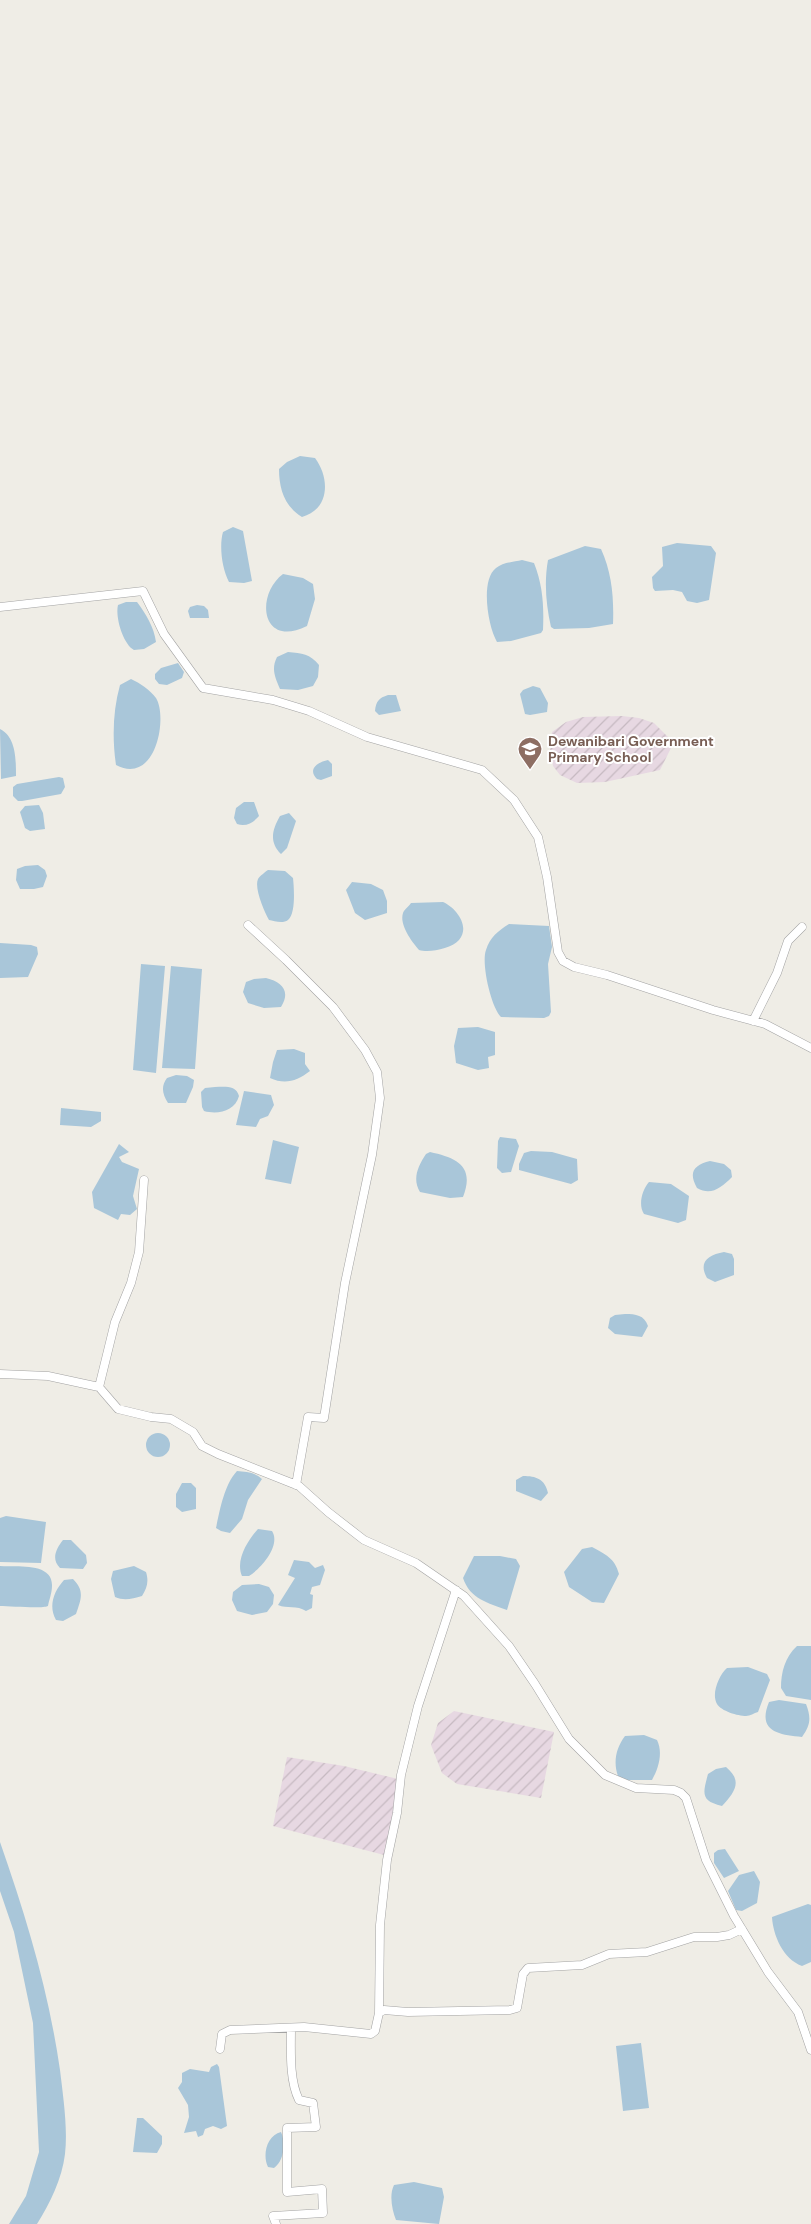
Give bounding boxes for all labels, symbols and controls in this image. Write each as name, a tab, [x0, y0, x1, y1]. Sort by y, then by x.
place label: Dewanibari Government Primary School	[548, 732, 714, 766]
school or university icon: Dewanibari Government Primary School	[517, 736, 543, 770]

